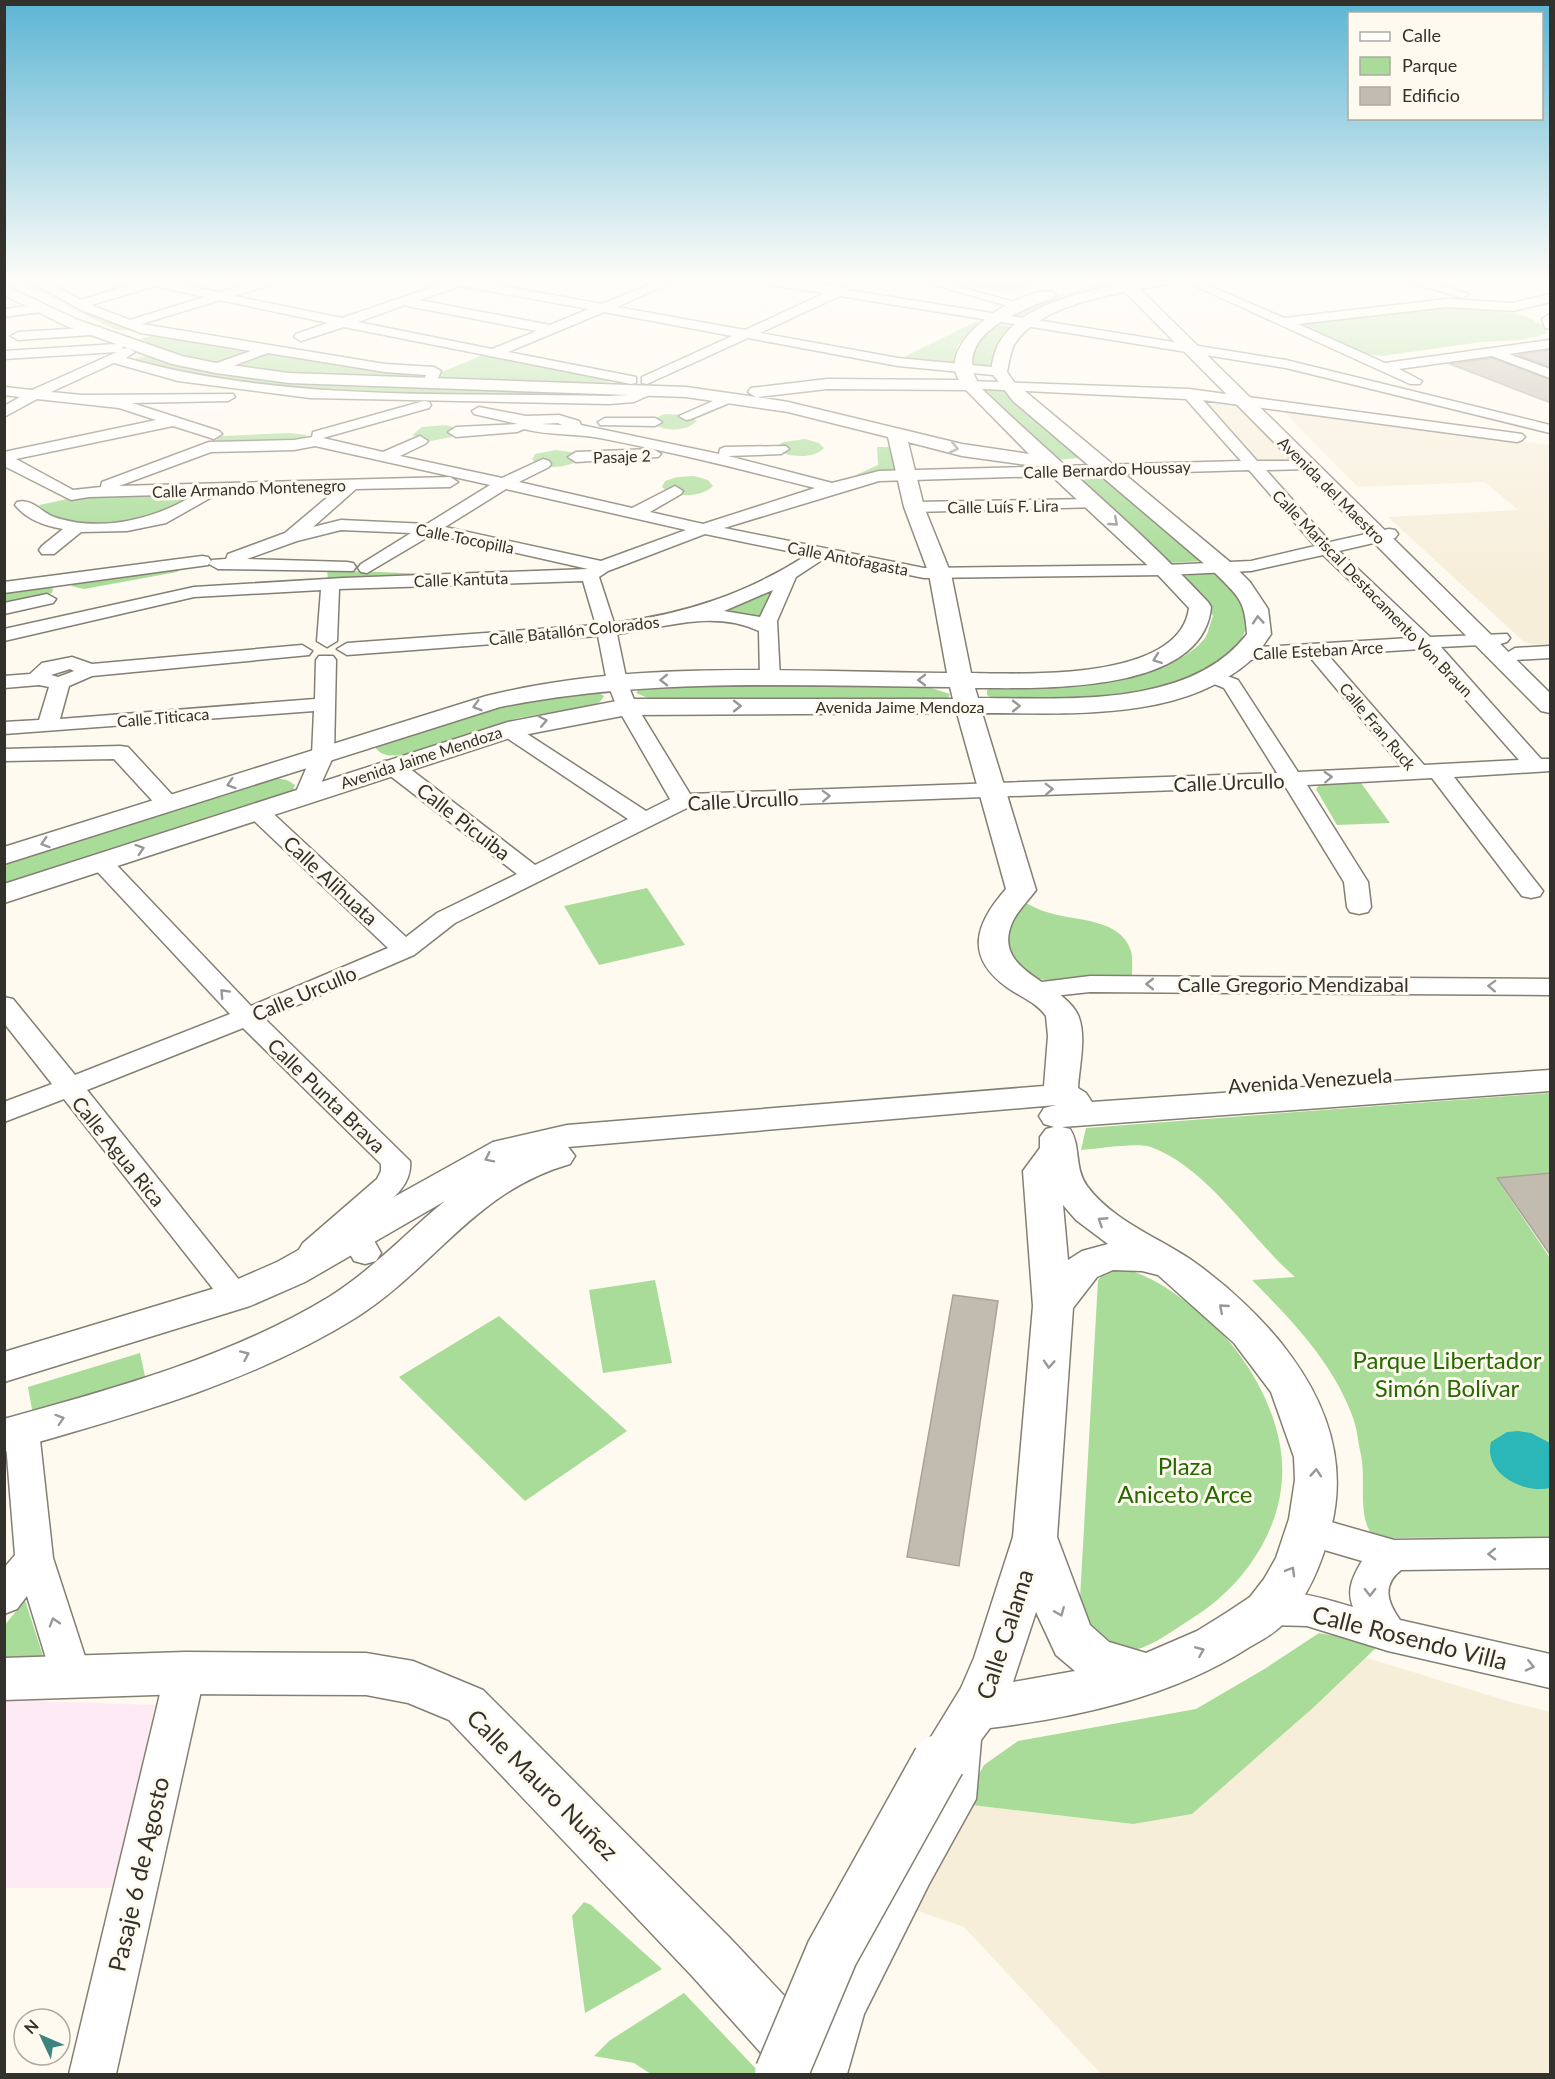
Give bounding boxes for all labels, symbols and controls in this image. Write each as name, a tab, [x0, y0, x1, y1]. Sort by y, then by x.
legend	[1348, 12, 1543, 120]
text: Calle	[1402, 24, 1441, 46]
text: Parque	[1402, 54, 1457, 76]
text: Edificio	[1402, 84, 1460, 106]
street label: Avenida del Maestro	[1274, 432, 1390, 548]
one-way arrow	[949, 441, 959, 454]
street label: Pasaje 2	[593, 445, 651, 467]
street label: Calle Bernardo Houssay	[1023, 457, 1192, 481]
street label: Calle Armando Montenegro	[152, 475, 346, 501]
street label: Calle Mariscal Destacamento Von Braun	[1269, 486, 1477, 700]
street label: Calle Luís F. Lira	[947, 496, 1059, 516]
one-way arrow	[1107, 515, 1118, 526]
street label: Calle Tocopilla	[414, 519, 516, 557]
street label: Calle Antofagasta	[786, 537, 910, 579]
street label: Calle Kantuta	[413, 568, 509, 590]
street label: Calle Batallón Colorados	[488, 612, 660, 648]
one-way arrow	[1252, 615, 1265, 624]
street label: Calle Esteban Arce	[1252, 637, 1384, 663]
one-way arrow	[1152, 652, 1163, 664]
one-way arrow	[659, 673, 668, 686]
one-way arrow	[917, 674, 926, 686]
street label: Calle Fran Ruck	[1336, 678, 1421, 774]
street label: Avenida Jaime Mendoza	[816, 697, 984, 716]
one-way arrow	[472, 699, 483, 711]
one-way arrow	[732, 700, 741, 712]
one-way arrow	[1011, 700, 1020, 712]
street label: Calle Titicaca	[116, 704, 210, 730]
one-way arrow	[538, 716, 548, 729]
street label: Avenida Jaime Mendoza	[338, 722, 504, 792]
street label: Calle Urcullo	[1173, 768, 1285, 796]
one-way arrow	[1323, 771, 1332, 784]
one-way arrow	[226, 777, 237, 789]
street label: Calle Picuiba	[413, 777, 515, 865]
one-way arrow	[1044, 782, 1053, 795]
street label: Calle Urcullo	[687, 785, 799, 815]
one-way arrow	[821, 790, 830, 803]
street label: Calle Alihuata	[279, 830, 383, 930]
one-way arrow	[40, 836, 51, 848]
one-way arrow	[134, 844, 145, 856]
street label: Calle Urcullo	[248, 960, 360, 1026]
street label: Calle Gregorio Mendizabal	[1177, 972, 1409, 996]
one-way arrow	[1146, 978, 1155, 990]
one-way arrow	[1488, 980, 1497, 992]
one-way arrow	[220, 989, 231, 999]
street label: Calle Punta Brava	[263, 1033, 391, 1157]
street label: Avenida Venezuela	[1227, 1062, 1393, 1098]
street label: Calle Agua Rica	[67, 1091, 171, 1211]
one-way arrow	[485, 1151, 496, 1163]
one-way arrow	[1098, 1217, 1108, 1229]
one-way arrow	[1219, 1304, 1230, 1315]
park label: Parque Libertador Simón Bolívar	[1352, 1345, 1542, 1402]
one-way arrow	[238, 1351, 249, 1363]
one-way arrow	[1042, 1360, 1055, 1369]
one-way arrow	[54, 1414, 65, 1426]
park label: Plaza Aniceto Arce	[1117, 1451, 1253, 1508]
one-way arrow	[1309, 1468, 1322, 1477]
one-way arrow	[1488, 1548, 1497, 1560]
street label: Calle Calama	[969, 1565, 1039, 1703]
one-way arrow	[1284, 1567, 1295, 1577]
one-way arrow	[1364, 1588, 1376, 1597]
street label: Calle Rosendo Villa	[1309, 1599, 1511, 1675]
one-way arrow	[1053, 1606, 1065, 1617]
one-way arrow	[49, 1617, 61, 1628]
one-way arrow	[1194, 1646, 1205, 1658]
one-way arrow	[1524, 1659, 1534, 1672]
street label: Calle Mauro Nuñez	[461, 1702, 625, 1866]
street label: Pasaje 6 de Agosto	[101, 1774, 175, 1974]
north arrow	[12, 2007, 72, 2067]
text: N	[20, 2015, 42, 2037]

